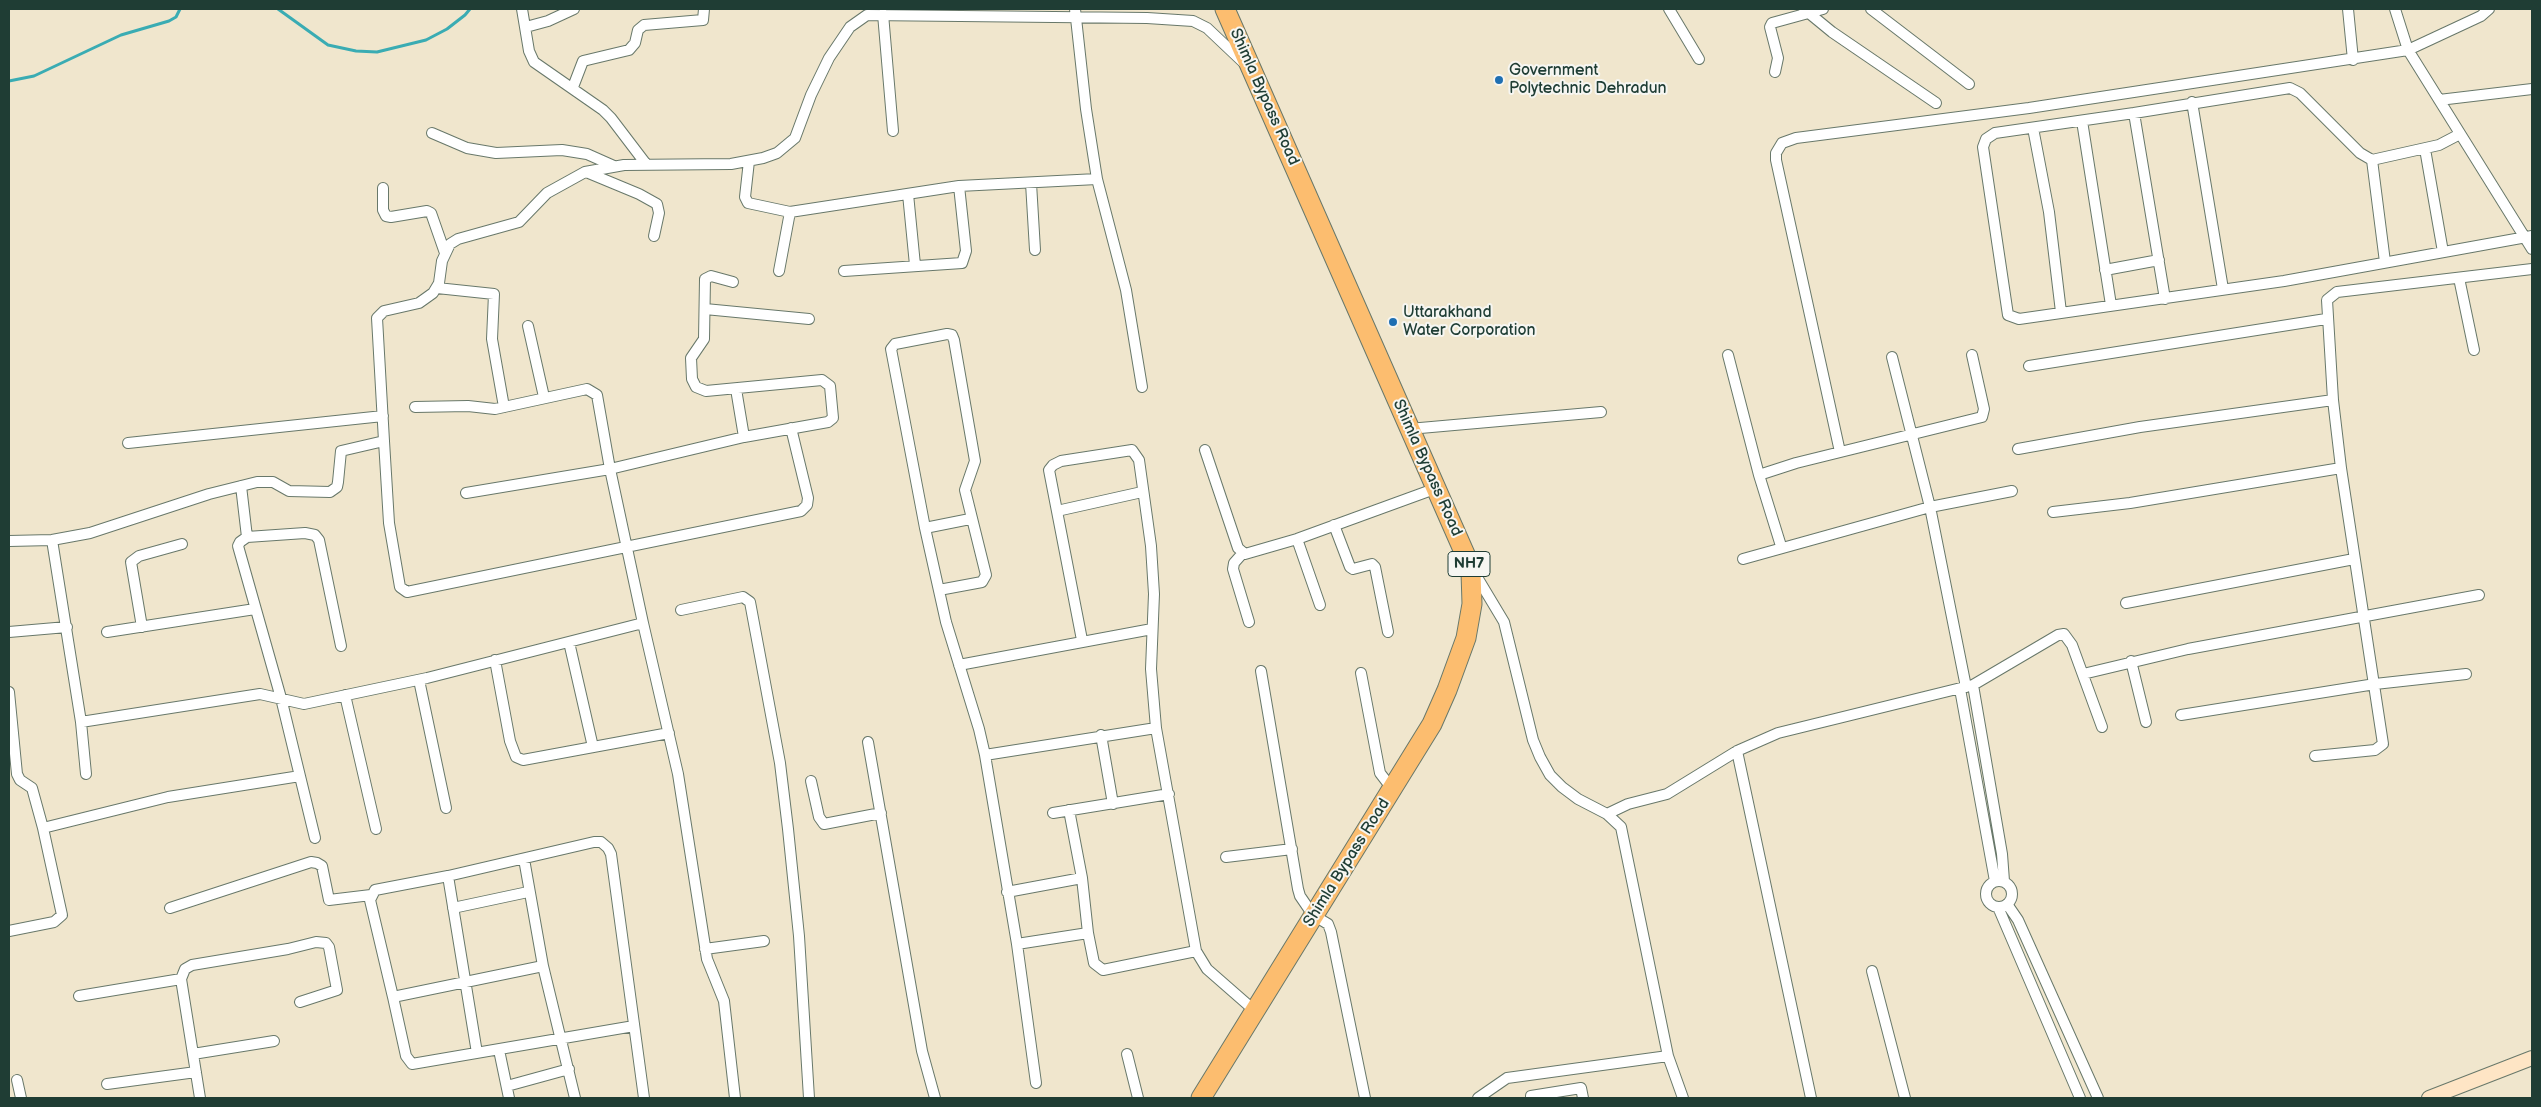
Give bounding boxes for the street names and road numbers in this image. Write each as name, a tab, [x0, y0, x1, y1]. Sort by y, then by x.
street label: Shimla Bypass Road	[1225, 26, 1303, 168]
street label: Shimla Bypass Road	[1388, 397, 1466, 539]
road number: NH7	[1448, 552, 1490, 576]
street label: Shimla Bypass Road	[1300, 795, 1394, 931]

